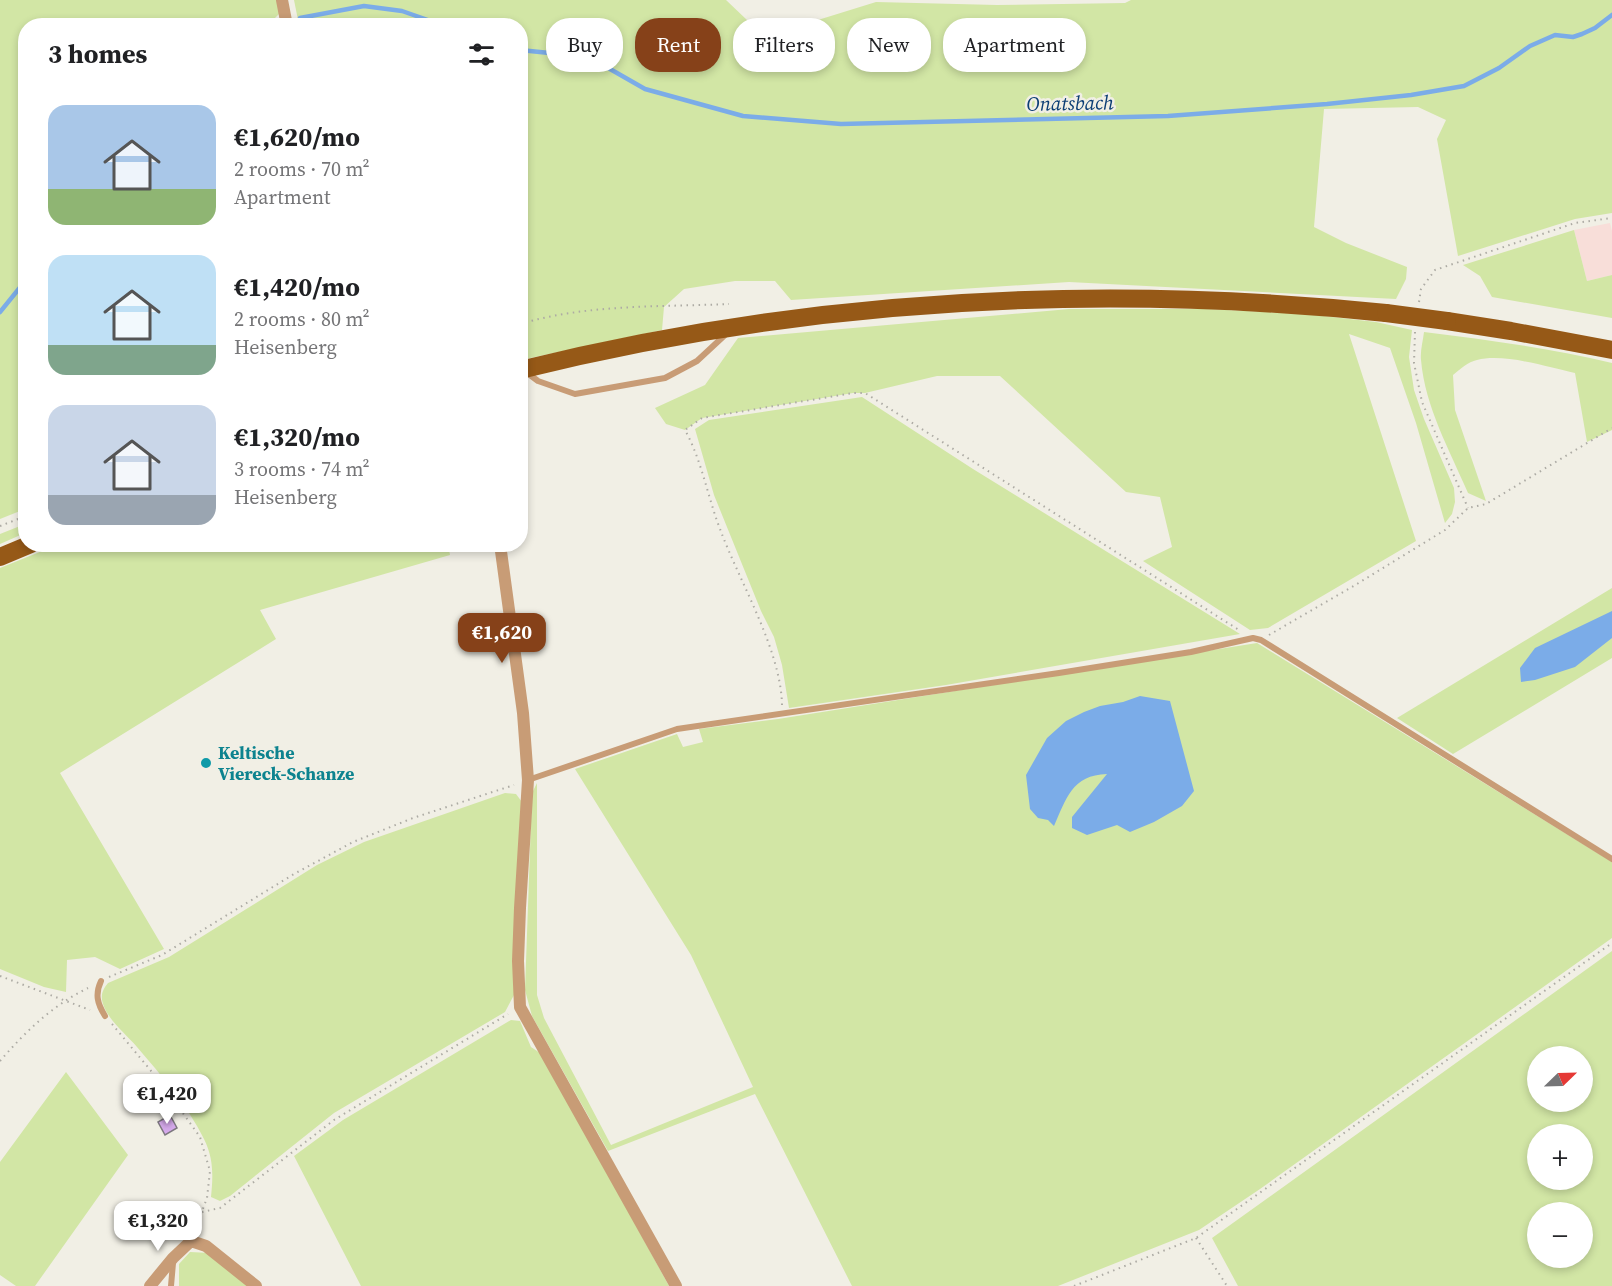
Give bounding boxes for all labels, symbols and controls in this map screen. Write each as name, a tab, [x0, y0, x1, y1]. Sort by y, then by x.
chip: Buy	[546, 18, 623, 72]
chip: Rent	[635, 18, 721, 72]
chip: Filters	[733, 18, 835, 72]
chip: New	[847, 18, 931, 72]
chip: Apartment	[943, 18, 1086, 72]
text: 3 homes	[48, 36, 147, 72]
icon: filters	[465, 38, 498, 71]
water label: Onatsbach	[1026, 88, 1114, 118]
text: €1,620/mo	[234, 119, 360, 155]
icon: home	[96, 129, 168, 201]
text: 2 rooms · 70 m²	[234, 155, 370, 183]
text: Apartment	[234, 183, 331, 211]
text: €1,420/mo	[234, 269, 360, 305]
icon: home	[96, 279, 168, 351]
text: 2 rooms · 80 m²	[234, 305, 370, 333]
text: Heisenberg	[234, 333, 337, 361]
text: €1,320/mo	[234, 419, 360, 455]
icon: home	[96, 429, 168, 501]
text: 3 rooms · 74 m²	[234, 455, 370, 483]
text: Heisenberg	[234, 483, 337, 511]
pin: €1,620	[453, 613, 551, 664]
text: €1,620	[472, 618, 532, 646]
place label: Keltische Viereck-Schanze	[218, 740, 354, 786]
marker: Keltische Viereck-Schanze	[199, 756, 213, 770]
north arrow	[1527, 1046, 1593, 1112]
map controls	[1527, 1046, 1593, 1268]
pin: €1,420	[118, 1074, 216, 1125]
text: €1,420	[137, 1079, 197, 1107]
button: +	[1527, 1124, 1593, 1190]
pin: €1,320	[109, 1201, 207, 1252]
button: −	[1527, 1202, 1593, 1268]
text: €1,320	[128, 1206, 188, 1234]

